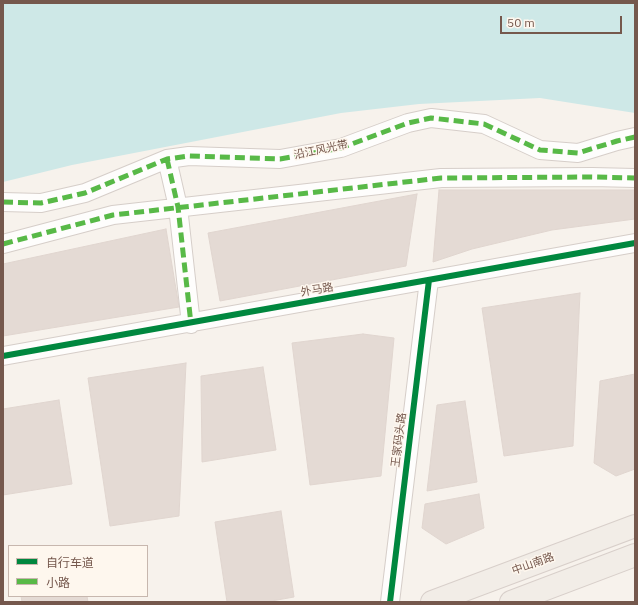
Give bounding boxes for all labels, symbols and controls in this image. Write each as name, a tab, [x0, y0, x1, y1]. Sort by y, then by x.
scale bar	[502, 8, 624, 34]
text: 50 m	[507, 15, 535, 30]
street label: 沿江风光带	[293, 138, 349, 162]
street label: 外马路	[300, 281, 334, 299]
street label: 王家码头路	[389, 412, 409, 468]
legend	[8, 545, 148, 597]
street label: 中山南路	[510, 550, 556, 578]
text: 自行车道	[46, 555, 94, 570]
text: 小路	[46, 575, 70, 590]

